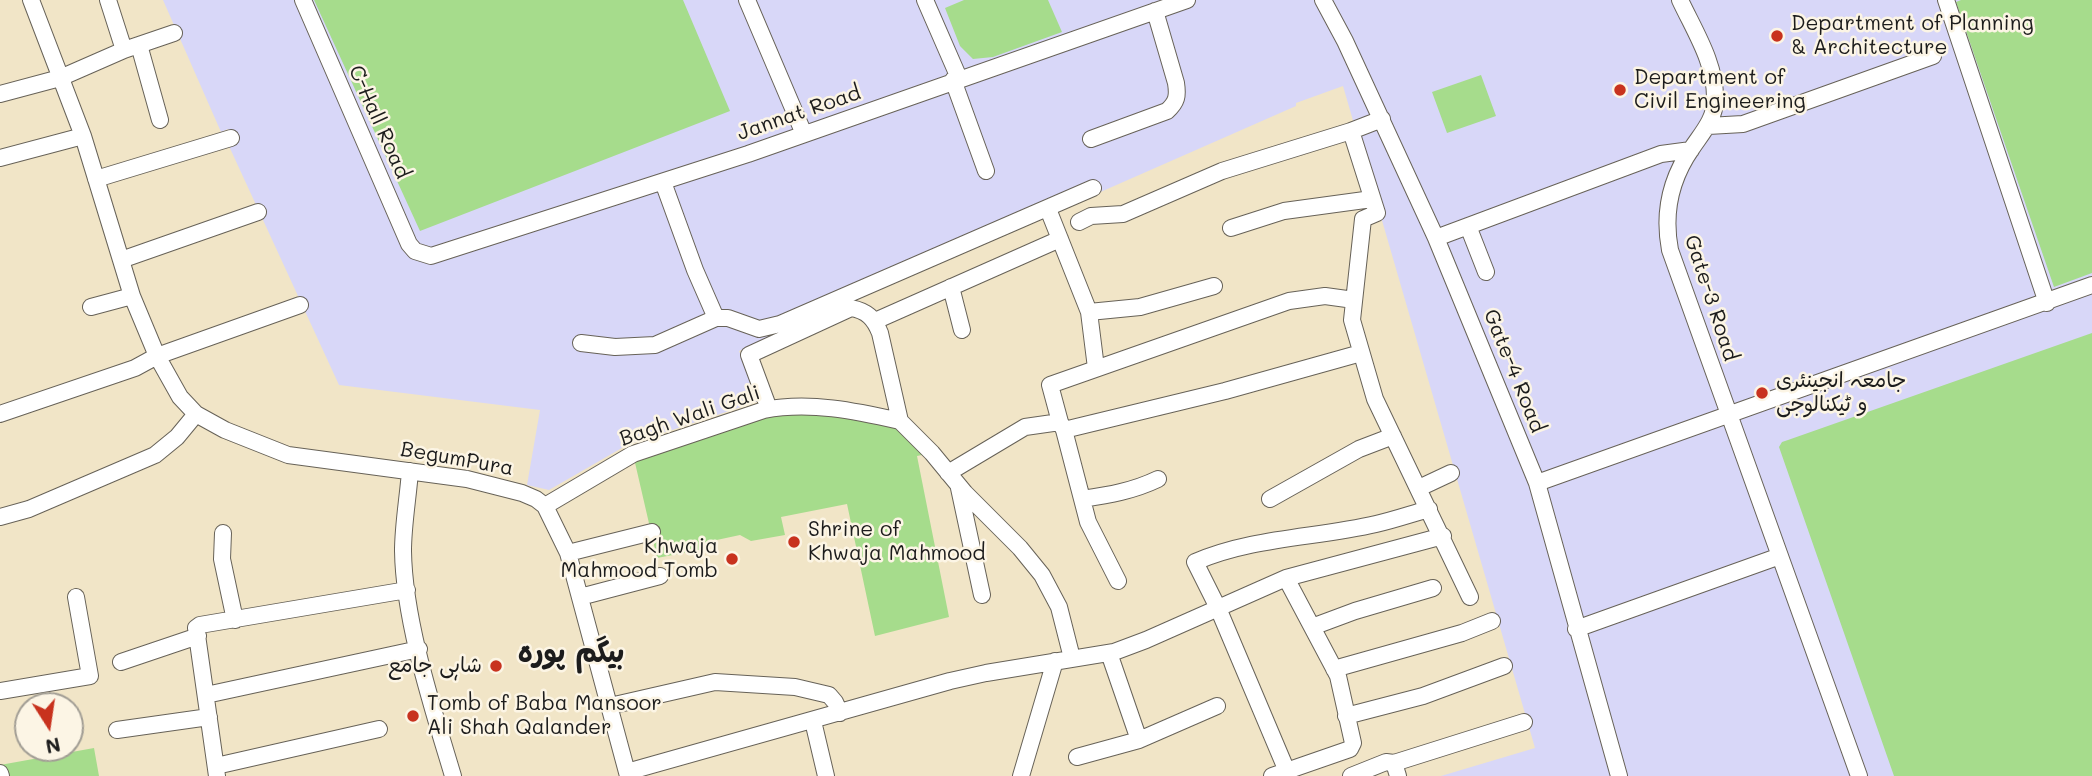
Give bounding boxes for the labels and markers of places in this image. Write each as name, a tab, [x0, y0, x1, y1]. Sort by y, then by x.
place label: Department of Planning & Architecture	[1791, 11, 2034, 61]
marker: Department of Planning & Architecture	[1769, 28, 1785, 44]
place label: Department of Civil Engineering	[1634, 65, 1806, 115]
marker: Department of Civil Engineering	[1612, 82, 1628, 98]
place label: جامعہ انجینئری و ٹیکنالوجی	[1776, 368, 1906, 418]
marker: جامعہ انجینئری و ٹیکنالوجی	[1754, 385, 1770, 401]
place label: Shrine of Khwaja Mahmood	[808, 517, 985, 567]
place label: Khwaja Mahmood Tomb	[560, 534, 718, 584]
marker: Shrine of Khwaja Mahmood	[786, 534, 802, 550]
marker: Khwaja Mahmood Tomb	[724, 551, 740, 567]
place label: شاہی جامع	[388, 653, 482, 679]
marker: شاہی جامع	[488, 658, 504, 674]
place label: Tomb of Baba Mansoor Ali Shah Qalander	[427, 691, 662, 741]
marker: Tomb of Baba Mansoor Ali Shah Qalander	[405, 708, 421, 724]

